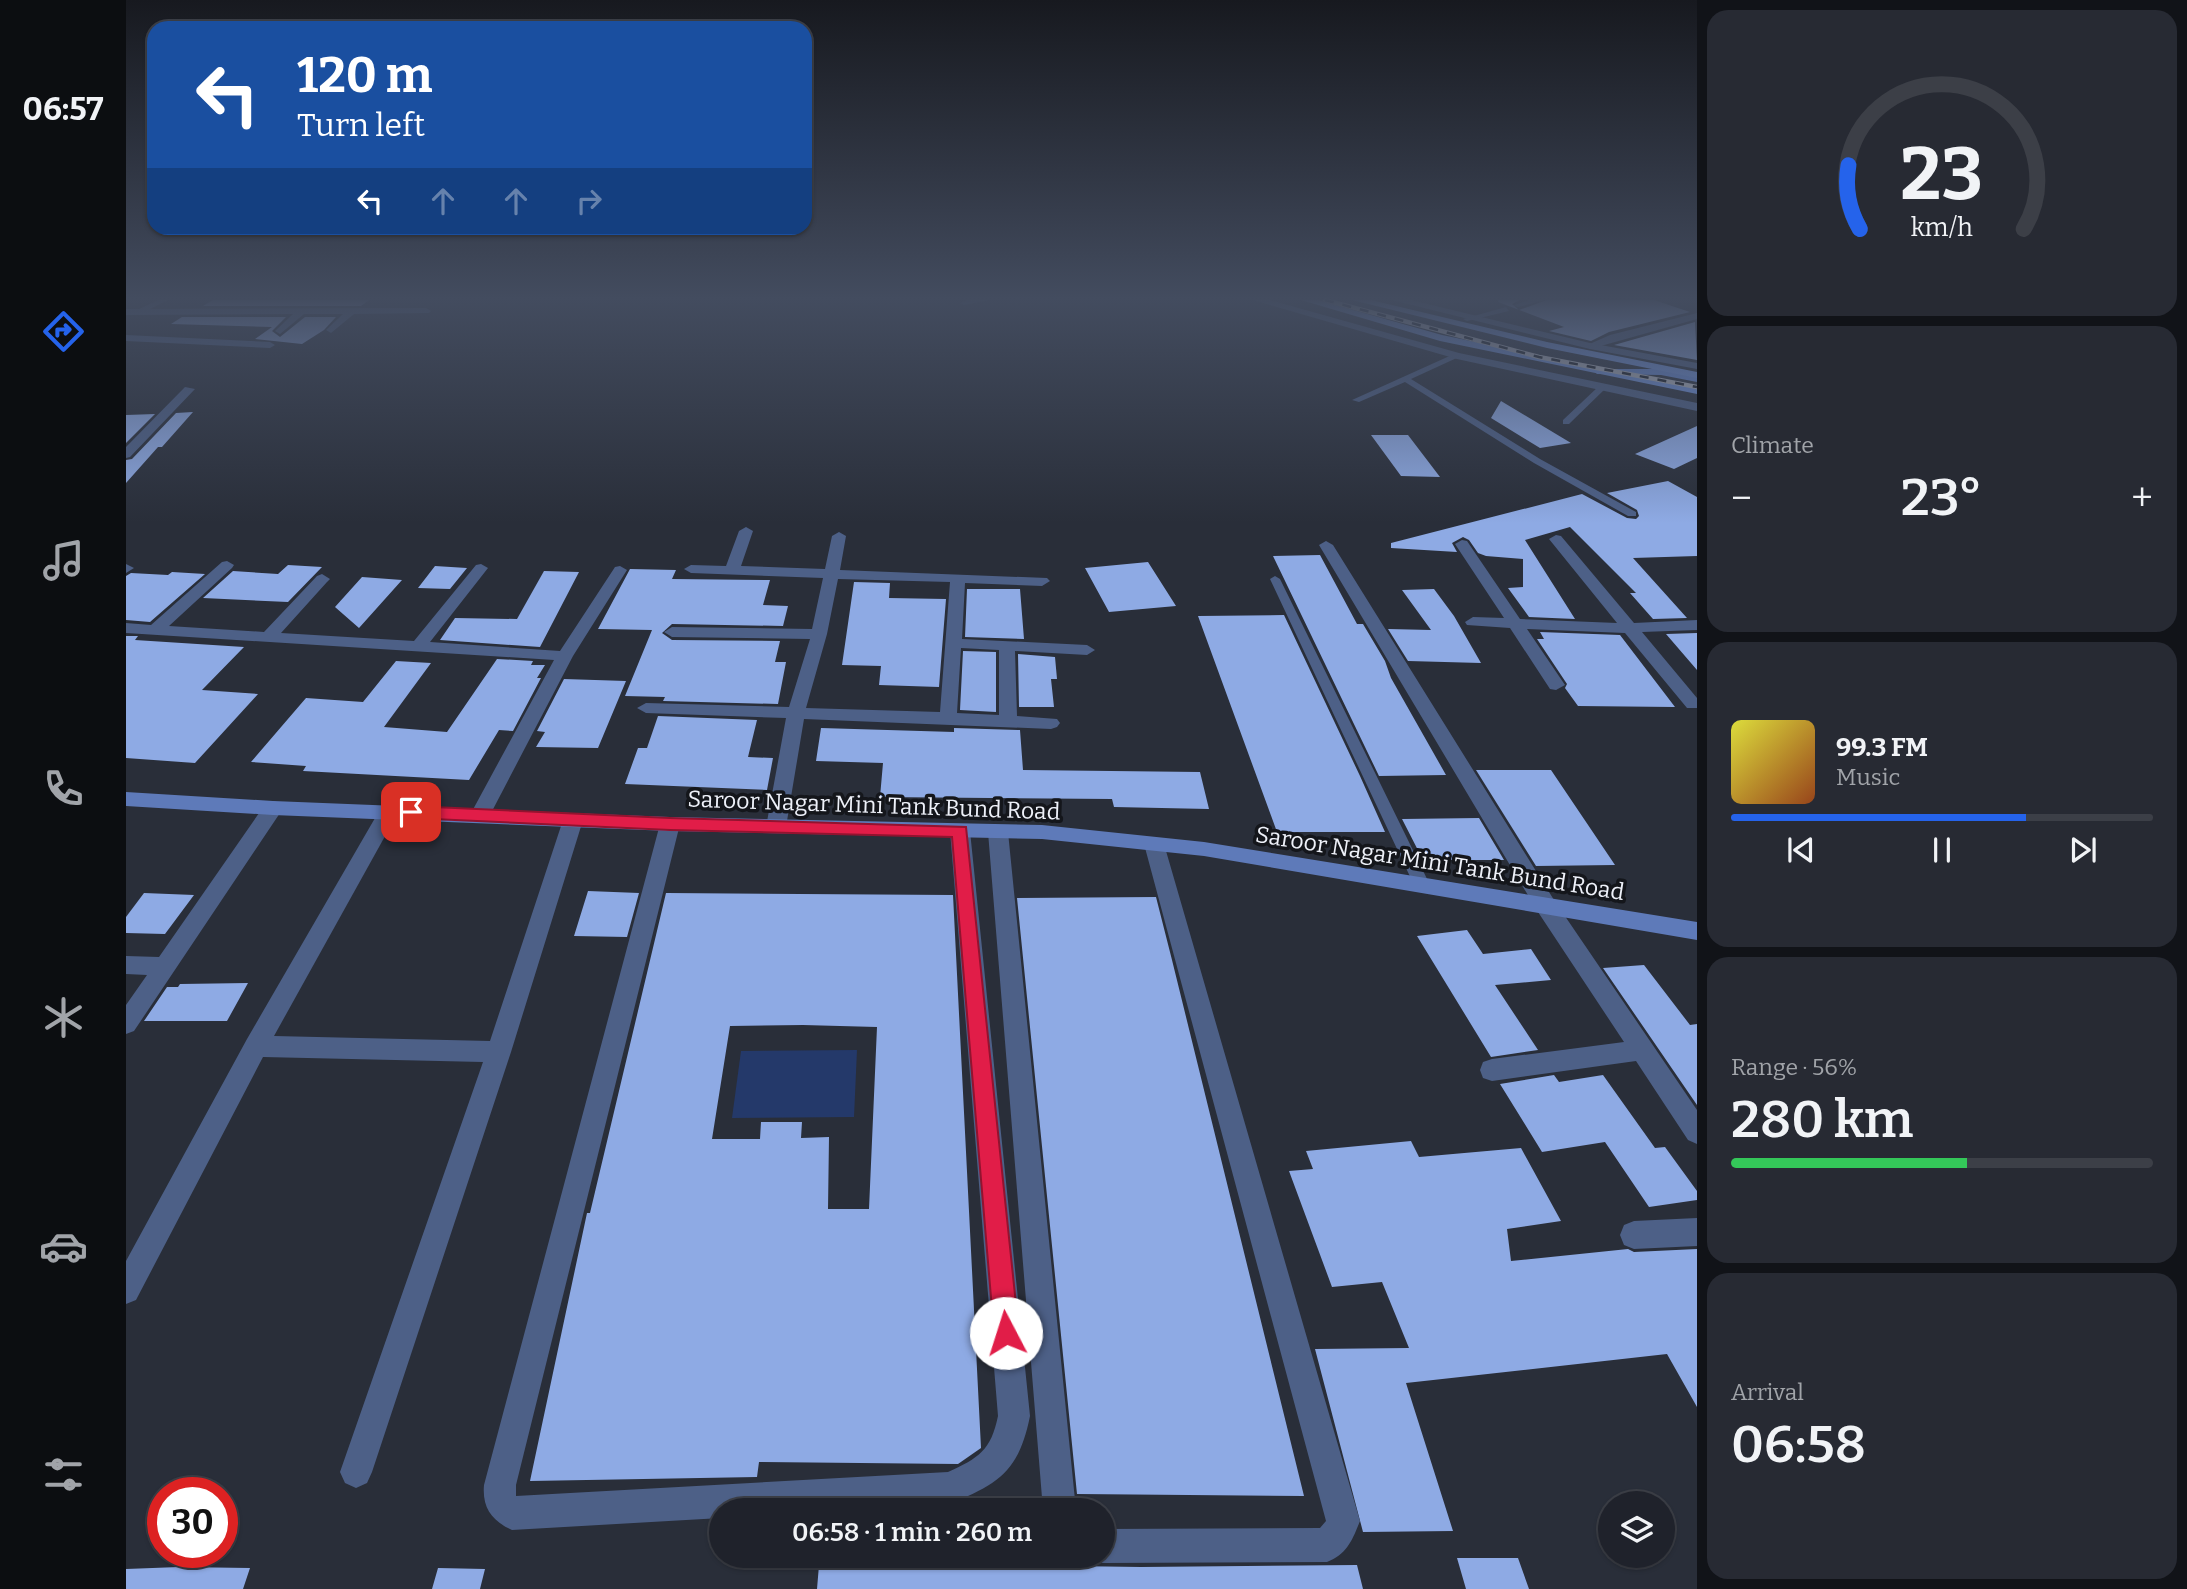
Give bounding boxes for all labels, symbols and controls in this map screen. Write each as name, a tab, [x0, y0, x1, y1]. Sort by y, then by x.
text: 120 m	[297, 46, 432, 105]
icon: left	[182, 49, 273, 140]
text: 06:57	[23, 90, 103, 128]
text: Turn left	[297, 106, 425, 144]
text: 23	[1901, 131, 1983, 218]
icon: left	[351, 182, 389, 220]
icon: ahead	[424, 182, 462, 220]
icon: ahead	[497, 182, 535, 220]
icon: right	[570, 182, 608, 220]
text: km/h	[1911, 213, 1973, 243]
icon: directions	[39, 307, 88, 356]
text: Climate	[1731, 431, 1814, 459]
text: 23°	[1901, 466, 1983, 529]
text: −	[1731, 475, 1752, 521]
text: +	[2131, 475, 2153, 521]
icon: music	[39, 536, 88, 585]
text: 99.3 FM	[1836, 732, 1928, 763]
text: Music	[1836, 763, 1900, 791]
icon: phone	[39, 764, 88, 813]
pin	[381, 782, 441, 842]
street label: Saroor Nagar Mini Tank Bund Road	[687, 785, 1061, 826]
icon: arrive	[392, 793, 430, 831]
street label: Saroor Nagar Mini Tank Bund Road	[1254, 820, 1627, 906]
icon: previous	[1782, 831, 1820, 869]
icon: pause	[1923, 831, 1961, 869]
icon: next	[2064, 831, 2102, 869]
icon: climate	[39, 993, 88, 1042]
text: Range · 56%	[1731, 1053, 1857, 1081]
text: 280 km	[1731, 1088, 1913, 1151]
icon: car	[39, 1222, 88, 1271]
position arrow	[969, 1296, 1043, 1370]
text: Arrival	[1731, 1378, 1804, 1406]
text: 06:58	[1731, 1413, 1866, 1476]
icon: filters	[39, 1450, 88, 1499]
speed limit sign: 30	[147, 1477, 238, 1568]
map controls	[1598, 1491, 1675, 1568]
button: layers	[1598, 1491, 1675, 1568]
text: 06:58 · 1 min · 260 m	[792, 1517, 1032, 1548]

